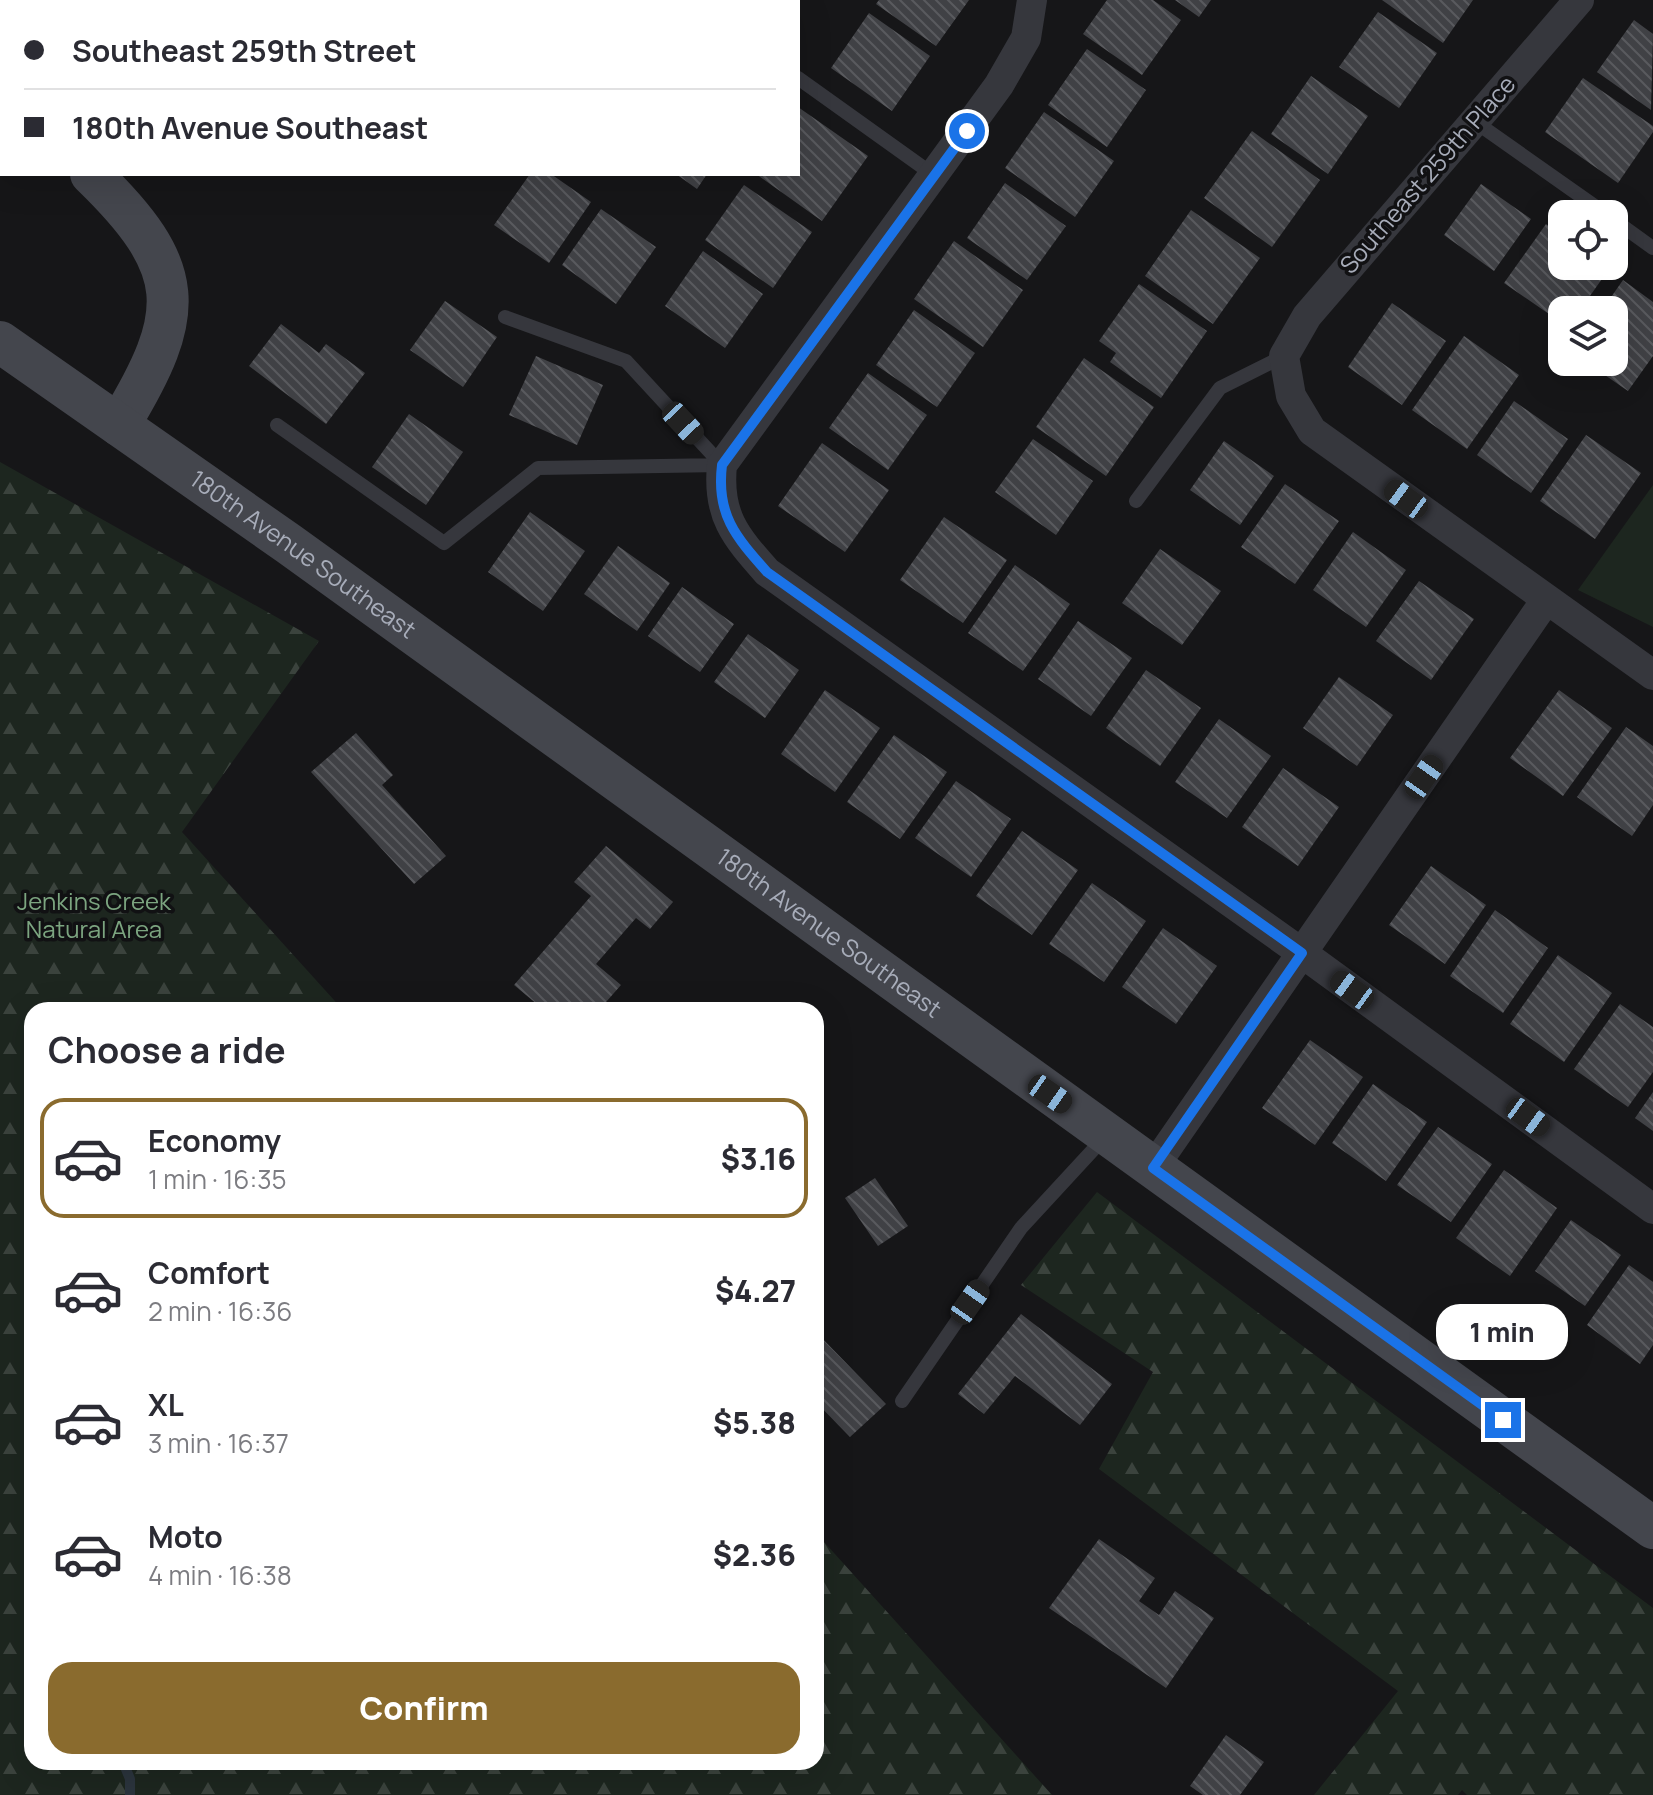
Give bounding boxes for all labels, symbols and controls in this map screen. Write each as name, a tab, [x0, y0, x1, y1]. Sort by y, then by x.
text: Southeast 259th Street	[72, 30, 416, 71]
street label: Southeast 259th Place	[1332, 68, 1522, 280]
text: 180th Avenue Southeast	[72, 107, 428, 148]
route start	[949, 113, 985, 149]
map controls	[1548, 200, 1628, 376]
button: locate	[1548, 200, 1628, 280]
button: layers	[1548, 296, 1628, 376]
car	[658, 397, 708, 449]
street label: 180th Avenue Southeast	[184, 462, 423, 645]
car	[1380, 475, 1432, 523]
car	[1400, 750, 1448, 804]
street label: 180th Avenue Southeast	[710, 840, 949, 1025]
park label: Jenkins Creek Natural Area	[17, 884, 172, 945]
car	[1326, 966, 1378, 1014]
text: Choose a ride	[48, 1025, 286, 1074]
car	[1023, 1070, 1077, 1118]
car	[1502, 1093, 1554, 1141]
text: Economy	[148, 1120, 281, 1161]
icon: car	[52, 1122, 124, 1194]
text: $3.16	[721, 1138, 796, 1179]
text: 1 min · 16:35	[148, 1161, 287, 1197]
text: Comfort	[148, 1252, 270, 1293]
icon: car	[52, 1254, 124, 1326]
text: $4.27	[715, 1270, 796, 1311]
car	[946, 1275, 994, 1329]
text: 2 min · 16:36	[148, 1293, 292, 1329]
callout: 1 min	[1437, 1304, 1569, 1360]
text: 1 min	[1469, 1314, 1535, 1350]
text: XL	[148, 1384, 184, 1425]
icon: car	[52, 1386, 124, 1458]
text: $5.38	[713, 1402, 796, 1443]
route end	[1485, 1402, 1521, 1438]
text: 3 min · 16:37	[148, 1425, 289, 1461]
text: Moto	[148, 1516, 223, 1557]
icon: car	[52, 1518, 124, 1590]
text: $2.36	[713, 1534, 796, 1575]
text: 4 min · 16:38	[148, 1557, 292, 1593]
button: Confirm	[48, 1662, 800, 1754]

